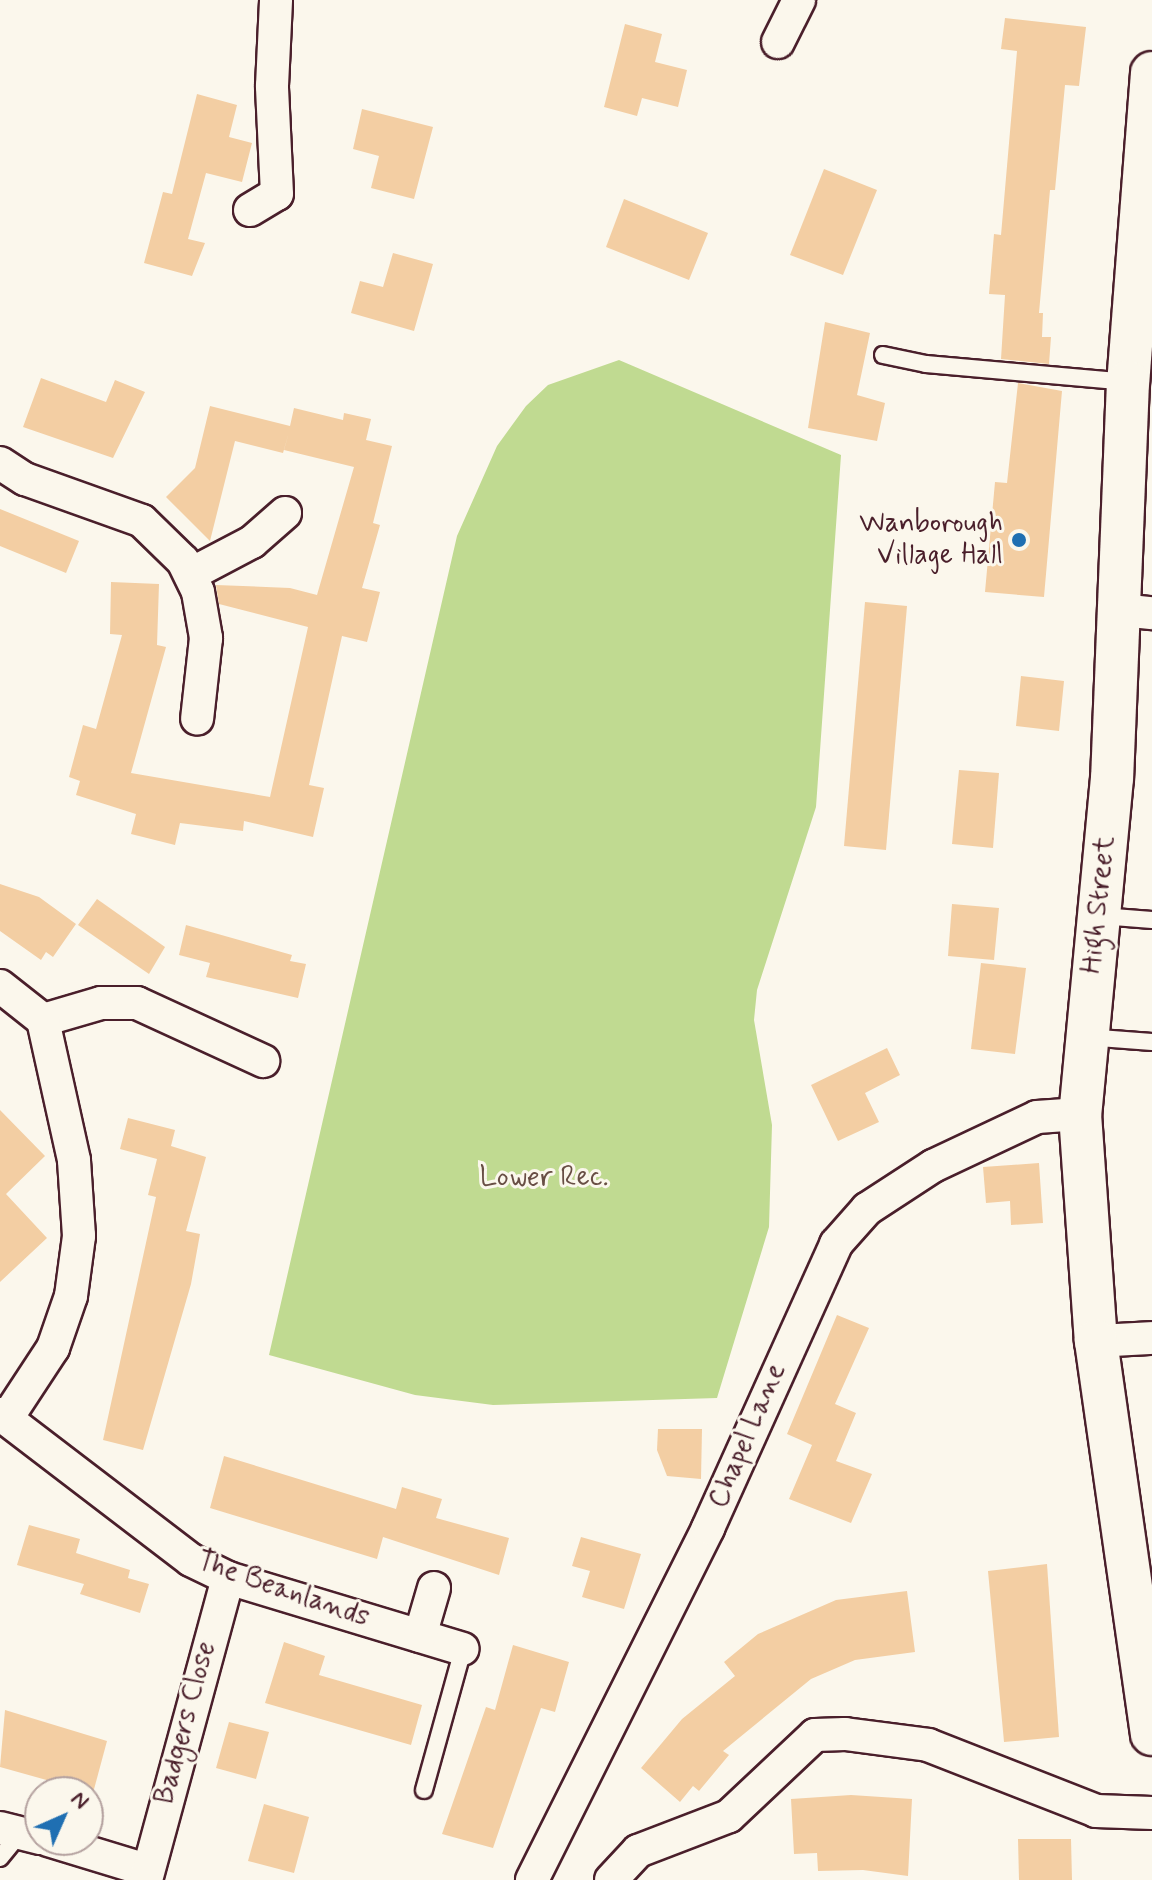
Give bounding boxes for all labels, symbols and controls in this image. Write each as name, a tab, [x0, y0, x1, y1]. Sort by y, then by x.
place label: Wanborough Village Hall	[859, 507, 1003, 573]
marker: Wanborough Village Hall	[1010, 531, 1028, 549]
street label: High Street	[1075, 835, 1123, 975]
park label: Lower Rec.	[479, 1161, 609, 1195]
street label: Chapel Lane	[704, 1362, 792, 1510]
street label: The Beanlands	[196, 1546, 370, 1634]
street label: Badgers Close	[148, 1638, 224, 1808]
north arrow	[24, 1776, 104, 1856]
text: N	[64, 1785, 95, 1816]

